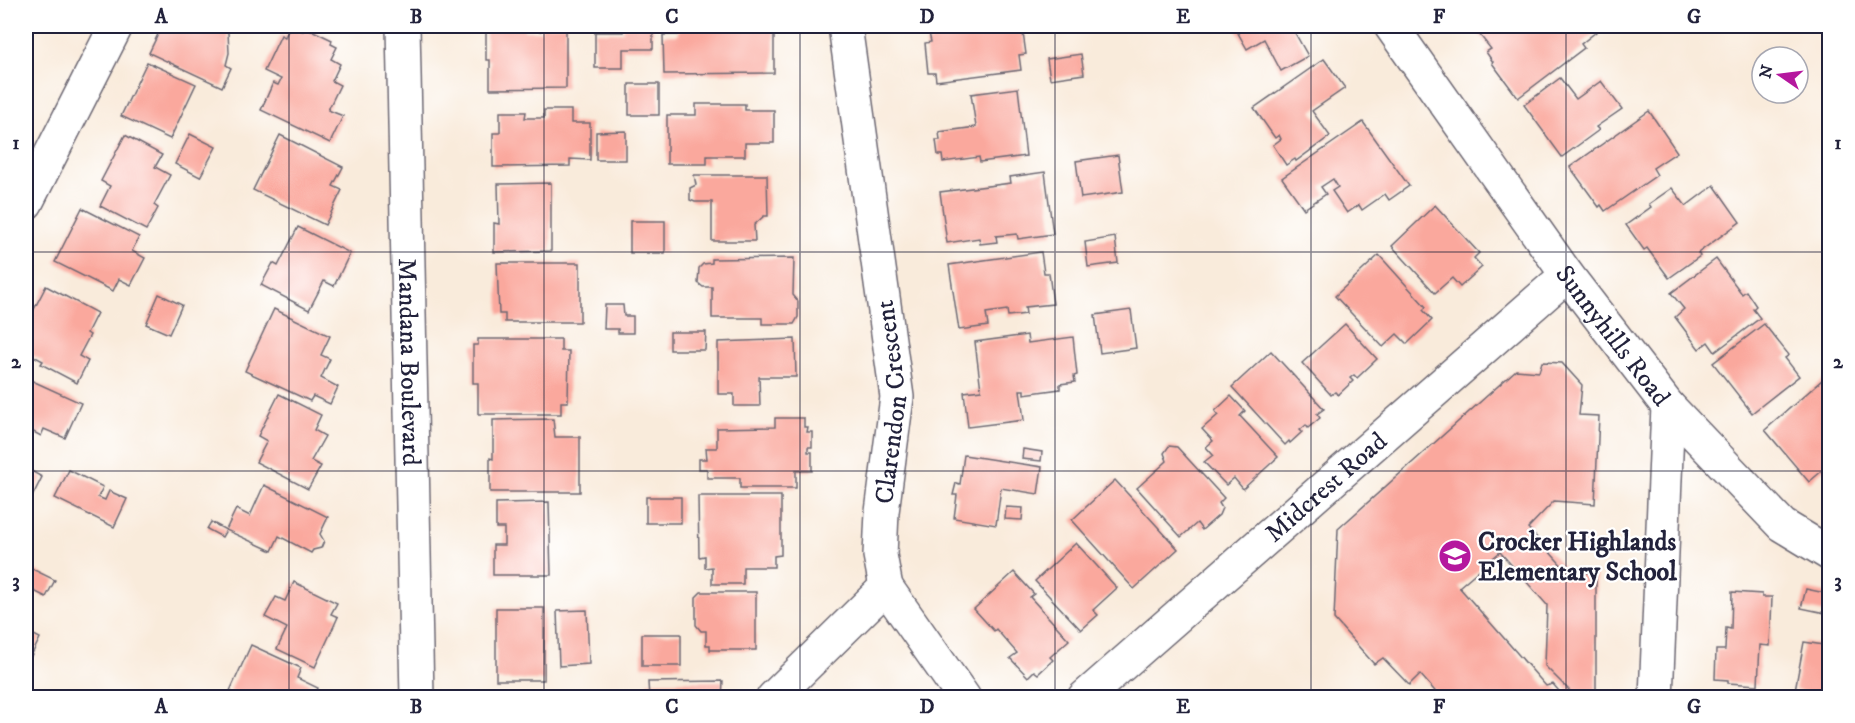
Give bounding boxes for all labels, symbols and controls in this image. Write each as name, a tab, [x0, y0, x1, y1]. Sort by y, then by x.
text: A	[154, 5, 169, 30]
text: B	[410, 5, 422, 30]
text: C	[665, 5, 679, 30]
text: D	[920, 5, 935, 30]
text: E	[1176, 5, 1190, 30]
text: F	[1433, 5, 1446, 30]
text: G	[1687, 5, 1701, 30]
north arrow	[1750, 45, 1810, 105]
text: N	[1755, 63, 1778, 80]
text: 1	[12, 131, 20, 156]
text: 1	[1834, 131, 1842, 156]
street label: Mandana Boulevard	[390, 258, 427, 466]
street label: Sunnyhills Road	[1547, 259, 1677, 413]
street label: Clarendon Crescent	[868, 298, 915, 506]
text: 2	[11, 350, 22, 375]
text: 2	[1833, 350, 1844, 375]
street label: Midcrest Road	[1259, 425, 1394, 550]
place label: Crocker Highlands Elementary School	[1478, 526, 1678, 589]
school or university icon: Crocker Highlands Elementary School	[1437, 538, 1473, 574]
text: 3	[12, 569, 20, 594]
text: 3	[1834, 569, 1842, 594]
text: A	[154, 695, 169, 720]
text: B	[410, 695, 422, 720]
text: C	[665, 695, 679, 720]
text: D	[920, 695, 935, 720]
text: E	[1176, 695, 1190, 720]
text: F	[1433, 695, 1446, 720]
text: G	[1687, 695, 1701, 720]

